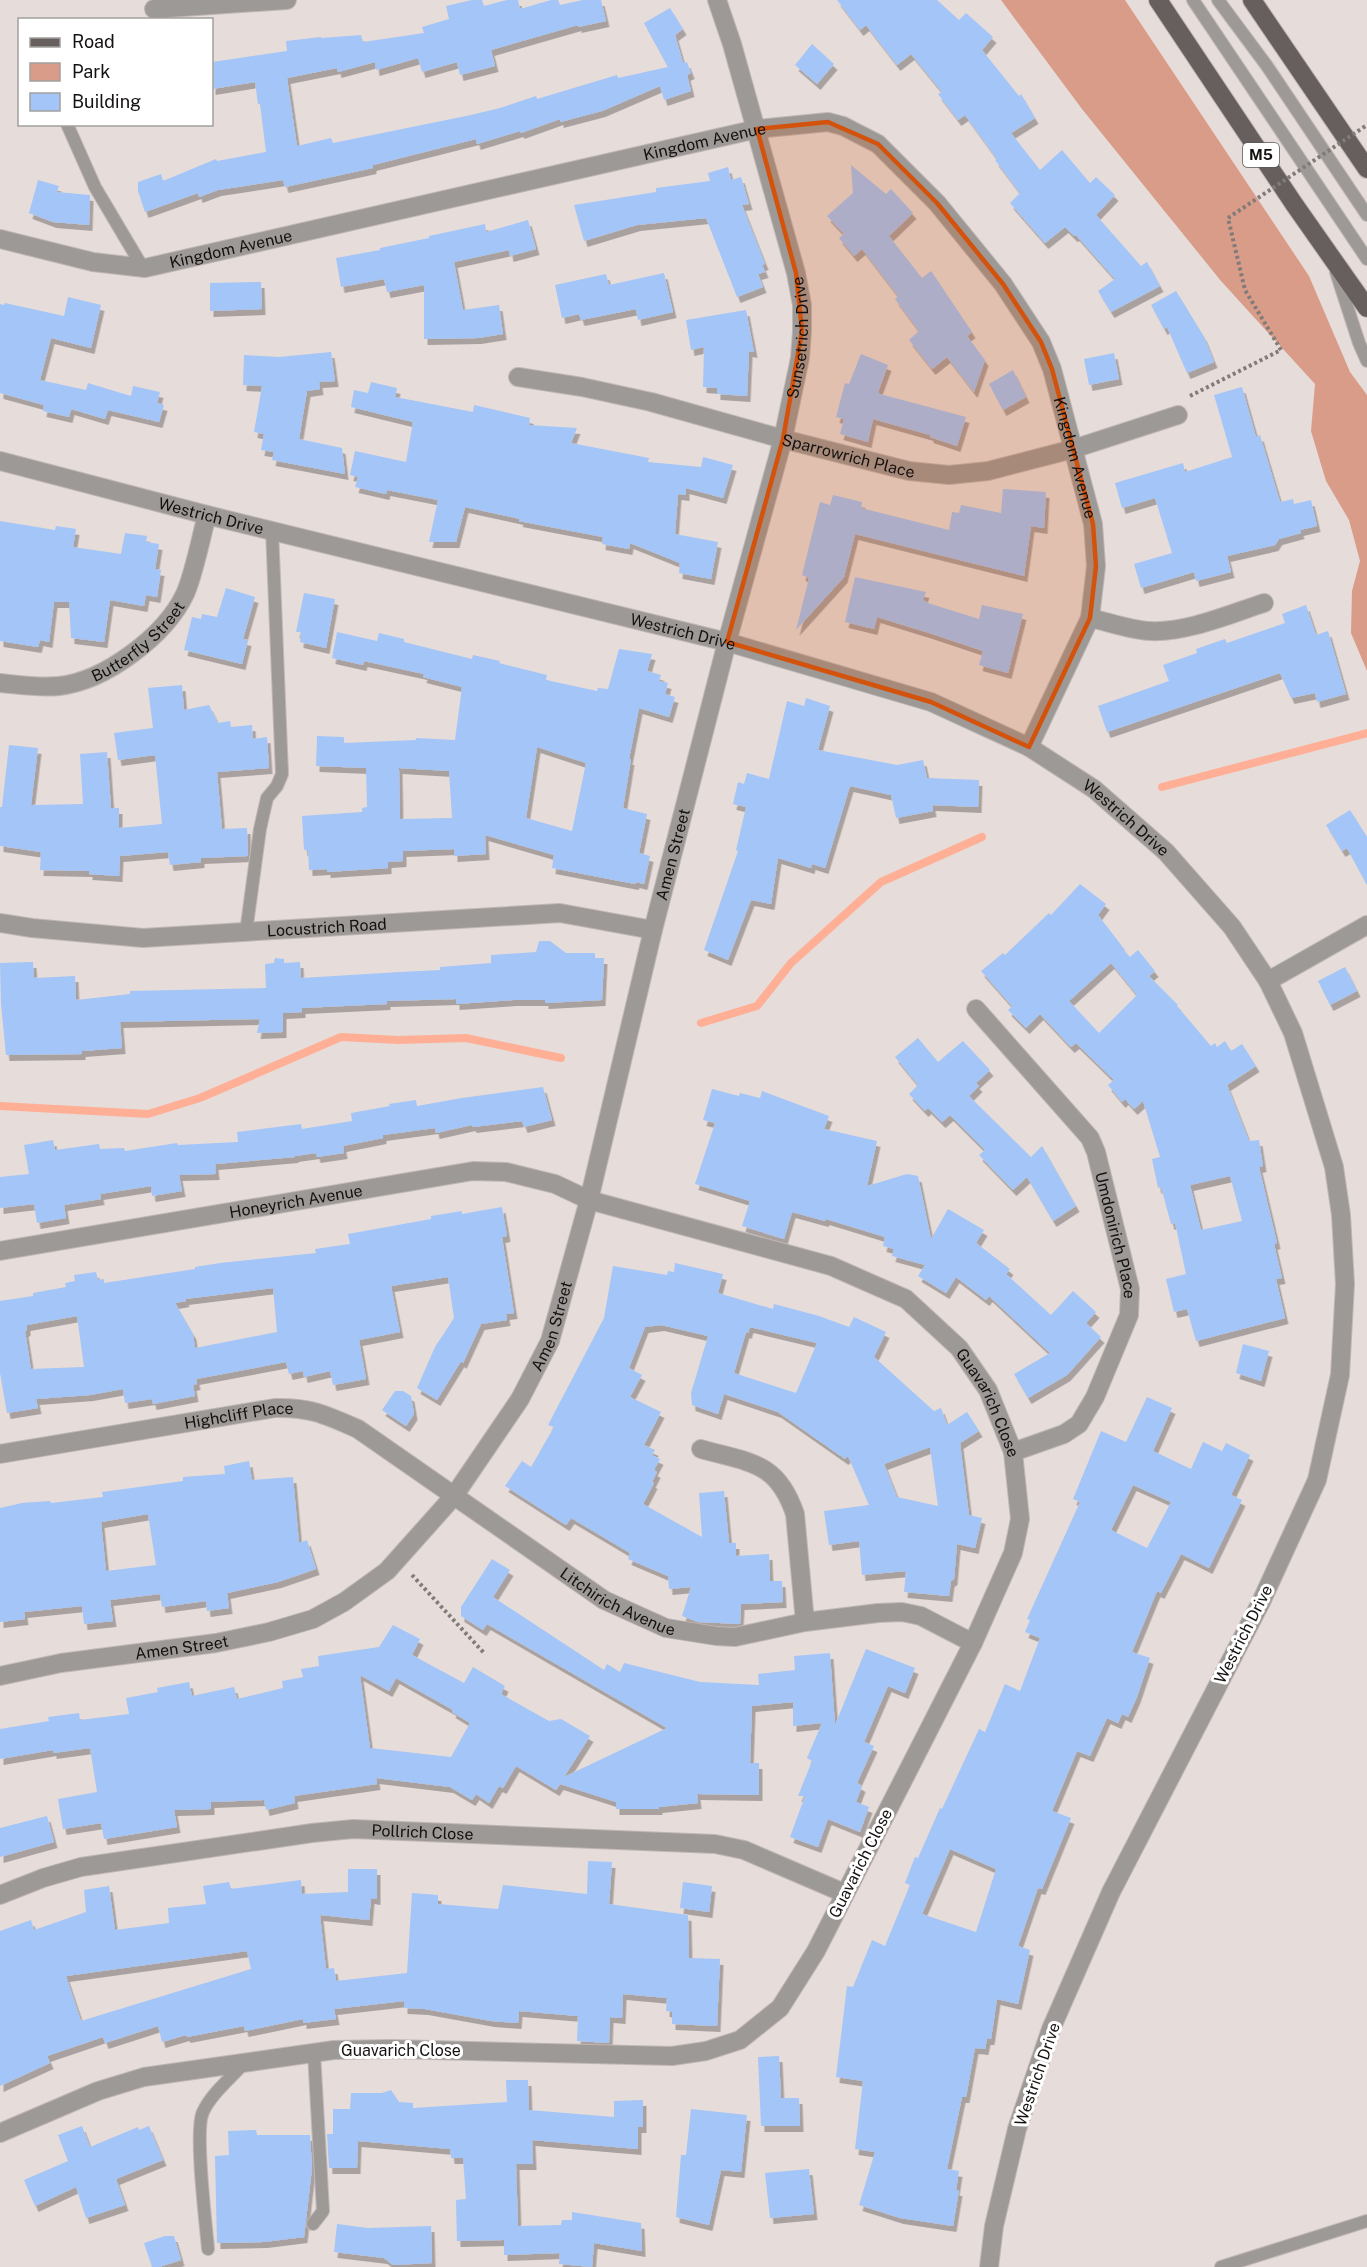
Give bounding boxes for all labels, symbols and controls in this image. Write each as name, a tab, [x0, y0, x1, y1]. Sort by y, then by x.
legend	[18, 18, 213, 126]
text: Road	[72, 31, 115, 52]
text: Park	[72, 61, 110, 82]
text: Building	[72, 91, 141, 112]
street label: Kingdom Avenue	[642, 119, 767, 165]
road number: M5	[1243, 143, 1279, 167]
street label: Kingdom Avenue	[168, 226, 294, 272]
street label: Sunsetrich Drive	[783, 275, 812, 400]
street label: Kingdom Avenue	[1050, 395, 1100, 521]
street label: Sparrowrich Place	[780, 430, 916, 482]
street label: Westrich Drive	[156, 494, 266, 538]
street label: Butterfly Street	[88, 598, 189, 686]
street label: Westrich Drive	[628, 610, 738, 654]
street label: Westrich Drive	[1079, 775, 1173, 860]
street label: Amen Street	[652, 807, 694, 903]
street label: Locustrich Road	[266, 914, 387, 941]
street label: Umdonirich Place	[1091, 1170, 1139, 1299]
street label: Honeyrich Avenue	[228, 1181, 364, 1222]
street label: Amen Street	[527, 1279, 576, 1374]
street label: Guavarich Close	[952, 1345, 1023, 1460]
street label: Highcliff Place	[183, 1399, 294, 1433]
street label: Litchirich Avenue	[556, 1563, 676, 1639]
street label: Westrich Drive	[1210, 1582, 1276, 1687]
street label: Amen Street	[134, 1632, 230, 1663]
street label: Guavarich Close	[825, 1806, 896, 1921]
street label: Pollrich Close	[371, 1821, 474, 1844]
street label: Westrich Drive	[1011, 2020, 1064, 2128]
street label: Guavarich Close	[341, 2041, 461, 2060]

